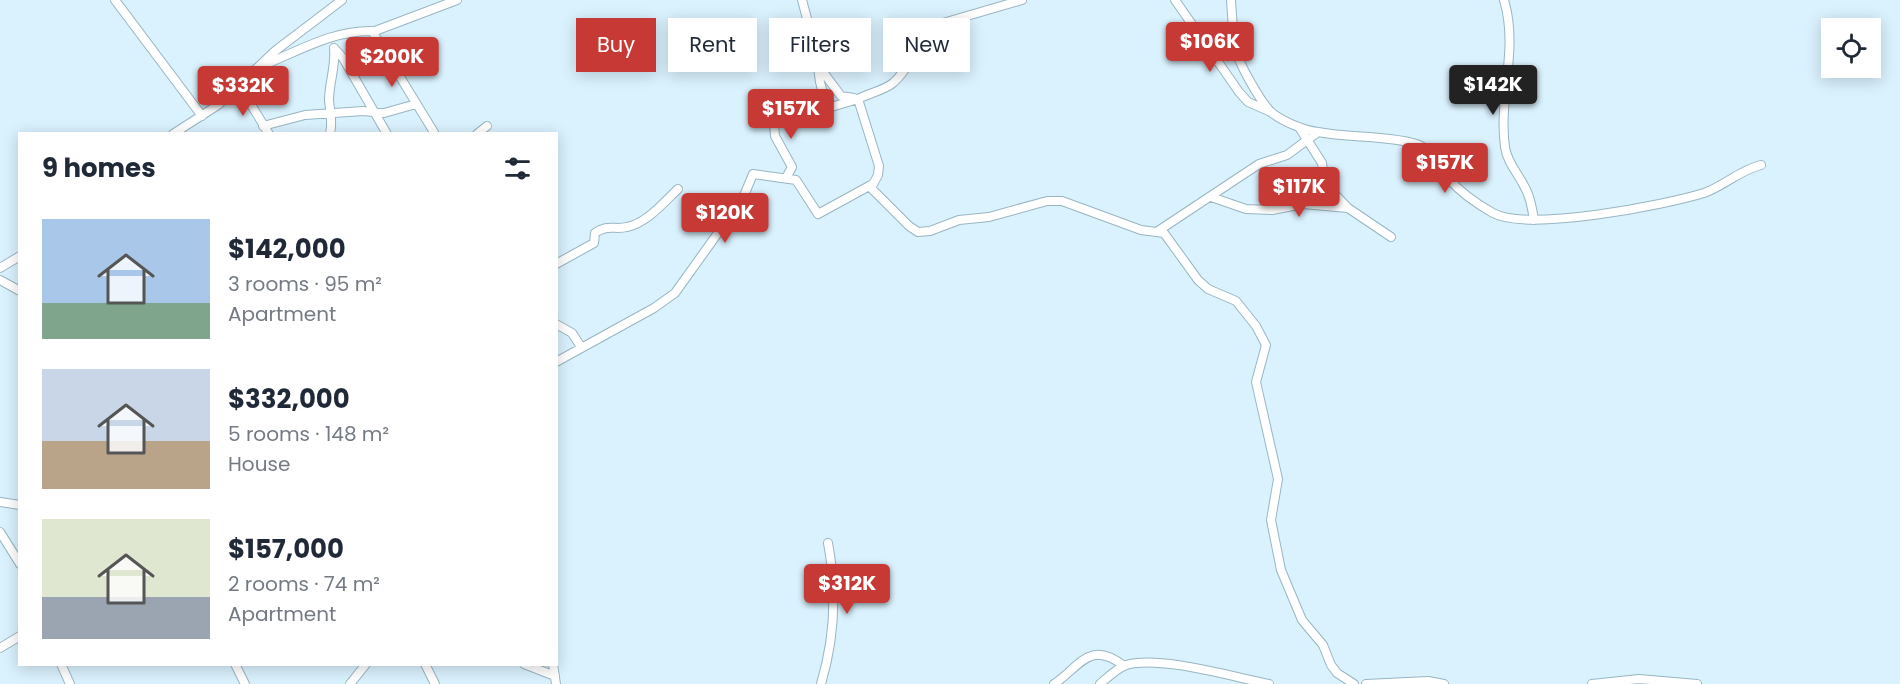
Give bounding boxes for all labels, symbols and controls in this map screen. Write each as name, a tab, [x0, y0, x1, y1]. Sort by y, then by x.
chip: Buy	[576, 18, 656, 72]
chip: Rent	[668, 18, 757, 72]
chip: Filters	[769, 18, 871, 72]
chip: New	[883, 18, 970, 72]
map controls	[1821, 18, 1881, 78]
button: locate	[1821, 18, 1881, 78]
pin: $106K	[1168, 22, 1252, 73]
text: $106K	[1180, 27, 1240, 55]
pin: $200K	[350, 37, 434, 88]
text: $200K	[360, 42, 424, 70]
pin: $142K	[1451, 65, 1535, 116]
pin: $332K	[201, 66, 285, 117]
text: $142K	[1463, 70, 1523, 98]
text: $332K	[212, 71, 274, 99]
pin: $157K	[749, 89, 833, 140]
text: $157K	[762, 94, 820, 122]
pin: $157K	[1403, 143, 1487, 194]
text: $157K	[1416, 148, 1474, 176]
text: 9 homes	[42, 150, 156, 186]
icon: filters	[501, 152, 534, 185]
pin: $117K	[1257, 167, 1341, 218]
text: $117K	[1273, 172, 1325, 200]
pin: $120K	[683, 193, 767, 244]
text: $120K	[695, 198, 755, 226]
text: $142,000	[228, 231, 346, 267]
icon: home	[90, 243, 162, 315]
text: 3 rooms · 95 m²	[228, 270, 382, 298]
text: Apartment	[228, 300, 336, 328]
text: $332,000	[228, 381, 350, 417]
icon: home	[90, 393, 162, 465]
text: 5 rooms · 148 m²	[228, 420, 389, 448]
text: House	[228, 450, 290, 478]
text: $157,000	[228, 531, 344, 567]
icon: home	[90, 543, 162, 615]
pin: $312K	[805, 564, 889, 615]
text: $312K	[818, 569, 876, 597]
text: 2 rooms · 74 m²	[228, 570, 380, 598]
text: Apartment	[228, 600, 336, 628]

